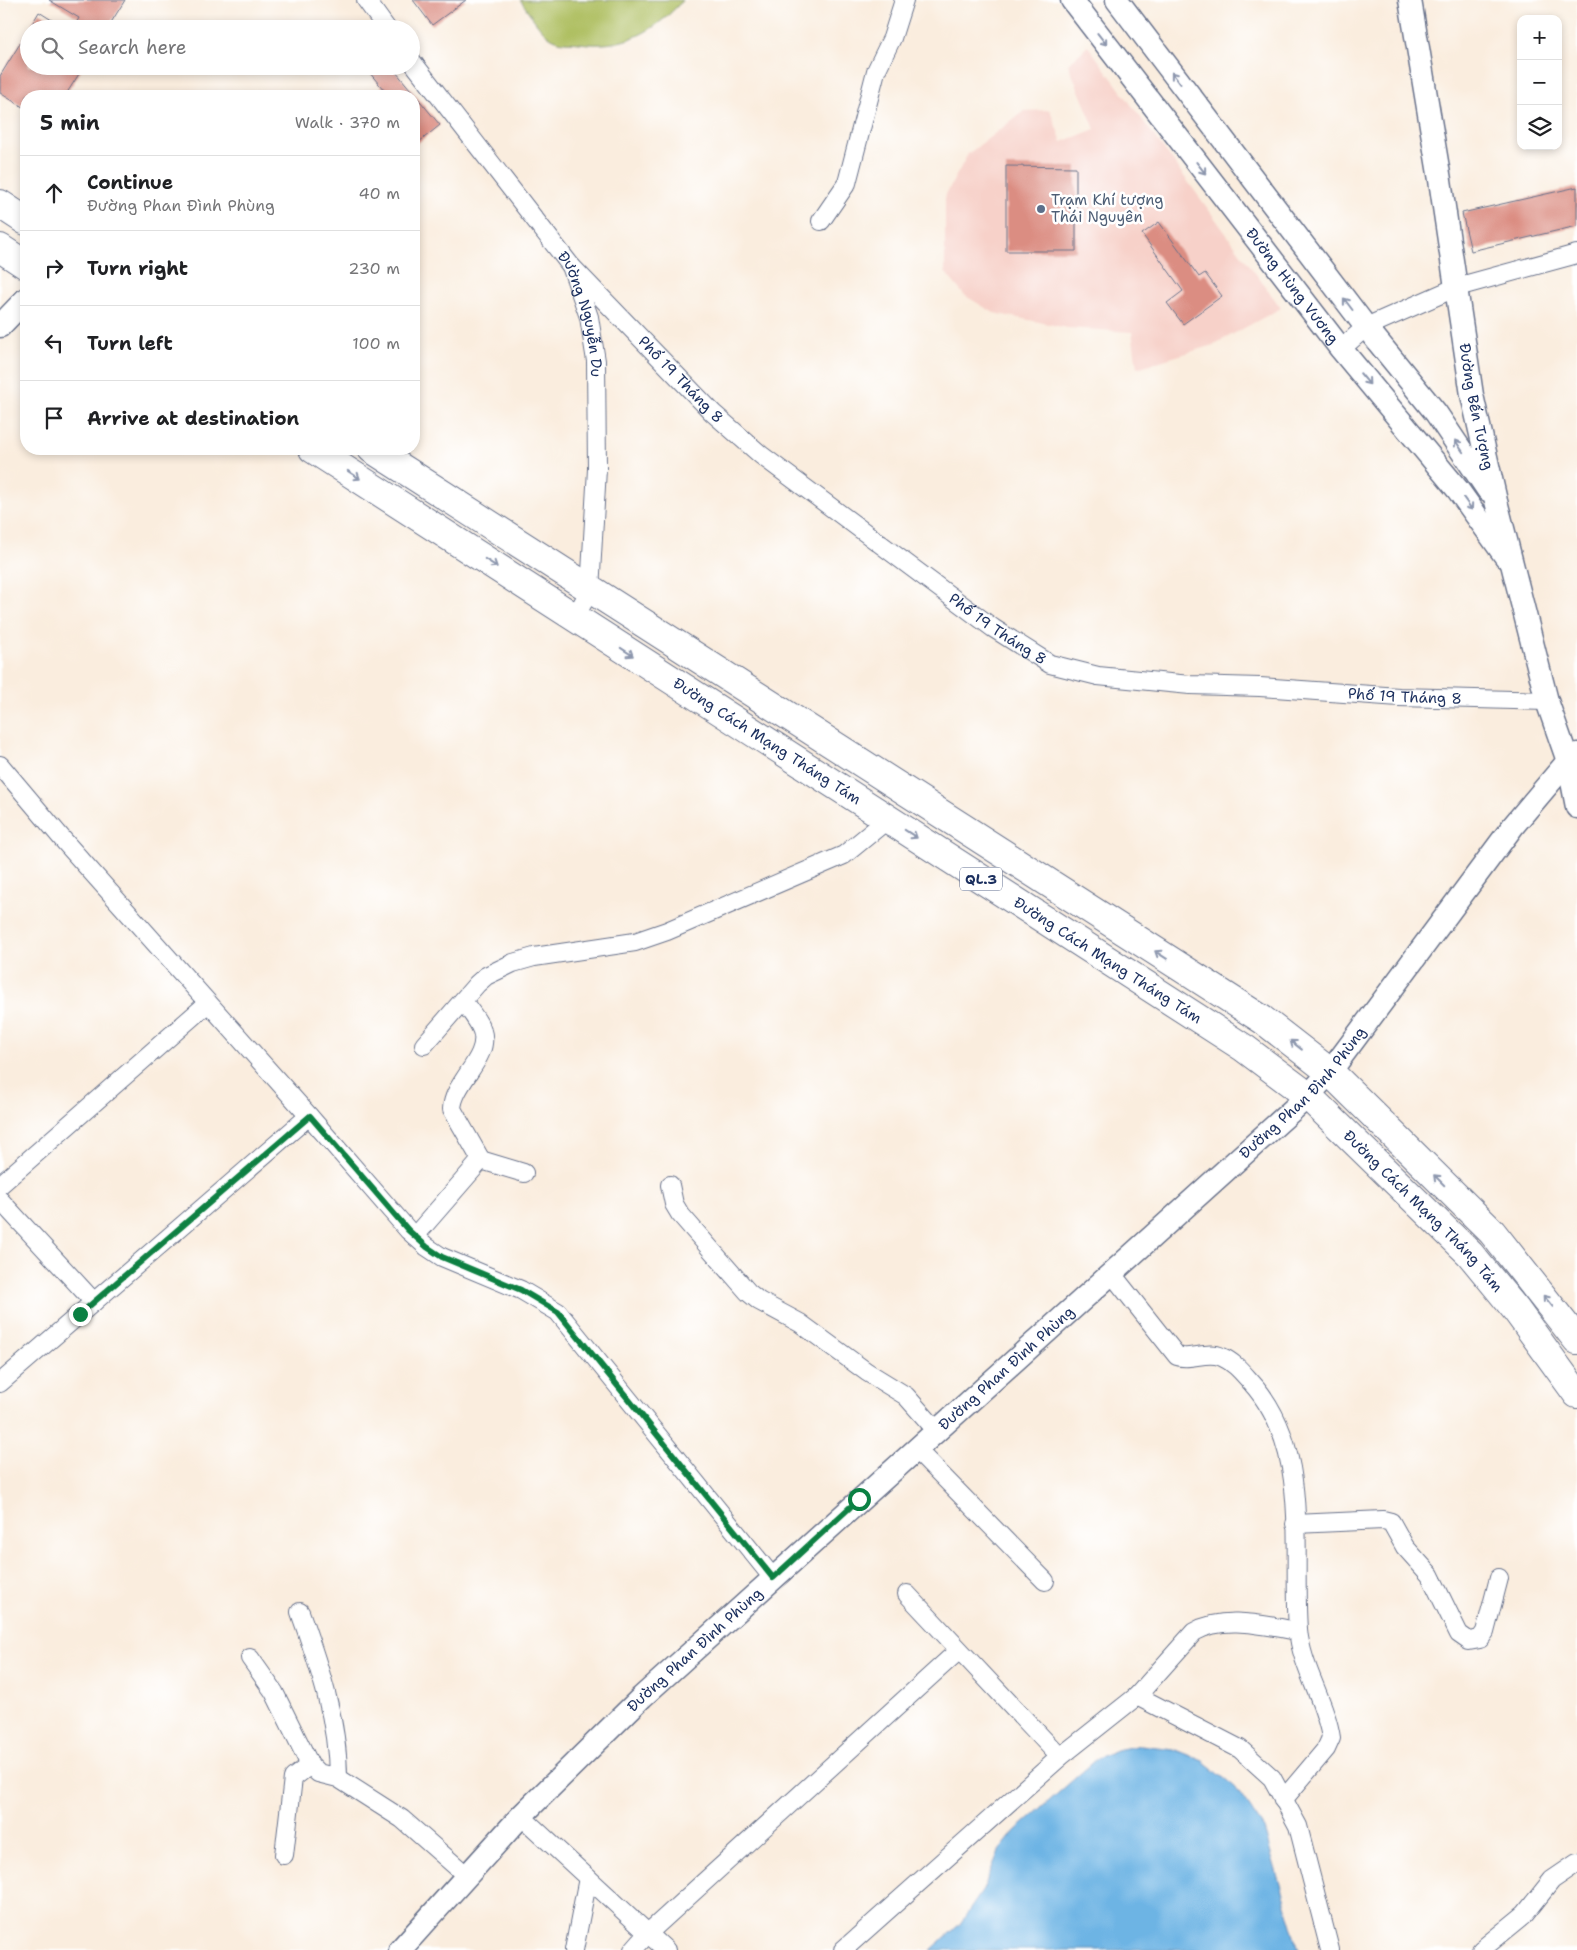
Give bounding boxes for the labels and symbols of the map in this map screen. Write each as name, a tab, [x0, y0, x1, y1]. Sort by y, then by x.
one-way arrow	[1096, 32, 1107, 45]
one-way arrow	[1171, 71, 1181, 85]
one-way arrow	[1195, 161, 1206, 174]
place label: Trạm Khí tượng Thái Nguyên	[1051, 190, 1164, 227]
marker: Trạm Khí tượng Thái Nguyên	[1035, 203, 1047, 215]
street label: Đường Hùng Vương	[1241, 224, 1344, 348]
street label: Đường Nguyễn Du	[553, 247, 606, 377]
one-way arrow	[1343, 298, 1354, 311]
street label: Phố 19 Tháng 8	[634, 332, 728, 428]
street label: Đường Bến Tượng	[1454, 342, 1499, 472]
one-way arrow	[1360, 372, 1371, 385]
one-way arrow	[1454, 440, 1464, 454]
one-way arrow	[347, 470, 361, 480]
one-way arrow	[1463, 497, 1473, 511]
one-way arrow	[483, 558, 497, 568]
street label: Phố 19 Tháng 8	[945, 589, 1050, 669]
one-way arrow	[619, 647, 633, 657]
street label: Đường Cách Mạng Tháng Tám	[669, 673, 865, 809]
street label: Phố 19 Tháng 8	[1347, 683, 1462, 709]
one-way arrow	[903, 829, 917, 839]
road number: QL.3	[960, 868, 1002, 891]
street label: Đường Cách Mạng Tháng Tám	[1010, 892, 1206, 1028]
one-way arrow	[1154, 949, 1168, 960]
street label: Đường Phan Đình Phùng	[1235, 1023, 1370, 1163]
one-way arrow	[1289, 1040, 1302, 1051]
street label: Đường Cách Mạng Tháng Tám	[1339, 1126, 1507, 1296]
one-way arrow	[1433, 1174, 1446, 1186]
one-way arrow	[1542, 1295, 1553, 1308]
street label: Đường Phan Đình Phùng	[934, 1302, 1078, 1435]
route end	[69, 1303, 92, 1326]
route start	[848, 1488, 871, 1511]
street label: Đường Phan Đình Phùng	[623, 1583, 767, 1716]

